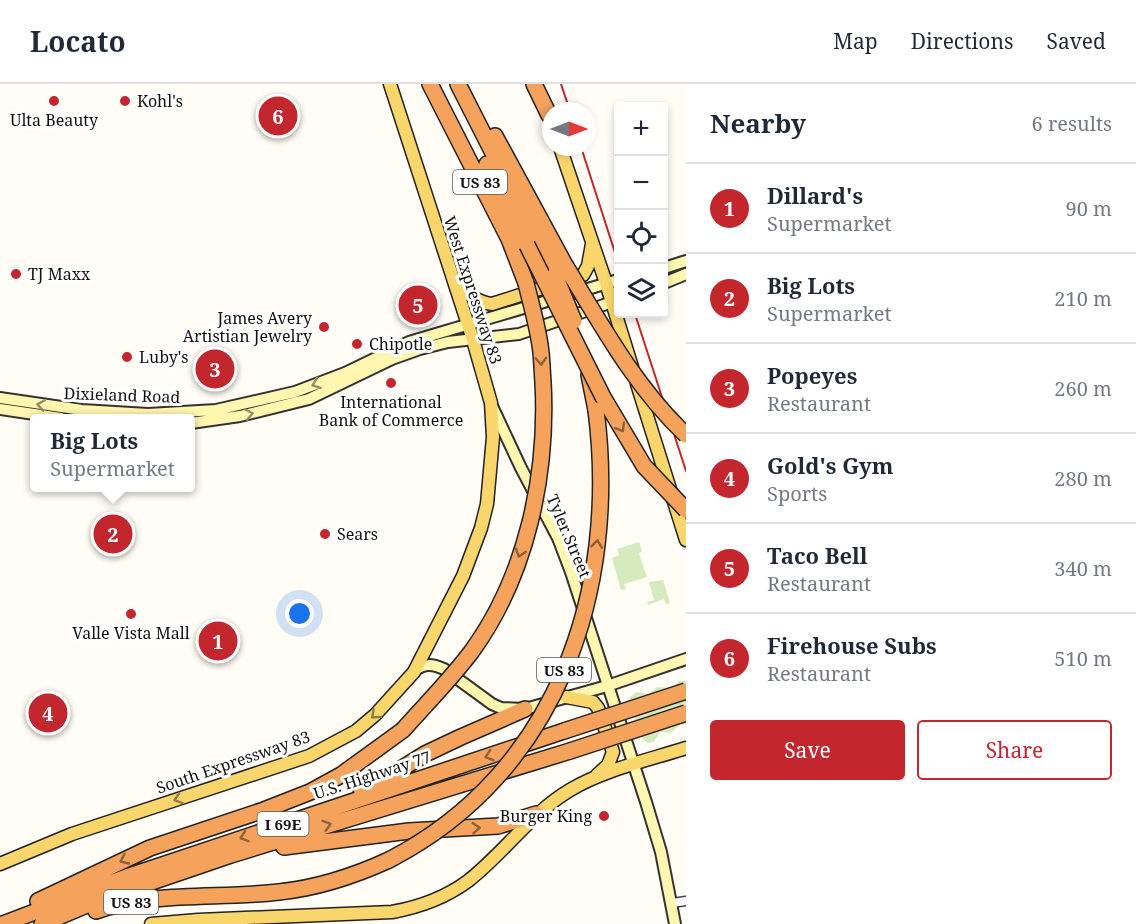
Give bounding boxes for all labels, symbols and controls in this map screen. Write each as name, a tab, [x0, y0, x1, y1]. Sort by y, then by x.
text: Locato	[30, 22, 126, 60]
text: Map	[833, 27, 878, 55]
text: Directions	[911, 27, 1013, 55]
text: Saved	[1046, 27, 1106, 55]
place label: Kohl's	[137, 90, 183, 112]
pin: 6	[258, 93, 298, 138]
marker: Ulta Beauty	[47, 94, 61, 108]
marker: Kohl's	[118, 94, 132, 108]
north arrow	[542, 102, 596, 156]
map controls	[614, 102, 668, 318]
button: +	[614, 102, 668, 156]
text: Nearby	[710, 105, 806, 141]
place label: Ulta Beauty	[10, 109, 99, 131]
text: 6 results	[1032, 110, 1112, 137]
button: −	[614, 156, 668, 210]
road number: US 83	[453, 170, 507, 194]
text: Dillard's	[767, 180, 863, 210]
text: 1	[724, 195, 735, 222]
text: 90 m	[1066, 195, 1112, 222]
button: locate	[614, 210, 668, 264]
text: Supermarket	[767, 210, 892, 237]
street label: West Expressway 83	[439, 213, 507, 367]
place label: TJ Maxx	[28, 263, 91, 285]
button: layers	[614, 264, 668, 318]
marker: TJ Maxx	[9, 267, 23, 281]
text: Big Lots	[767, 270, 855, 300]
pin: 5	[398, 282, 438, 328]
text: 2	[724, 285, 735, 312]
text: 210 m	[1054, 285, 1112, 312]
text: Supermarket	[767, 300, 892, 327]
place label: James Avery Artistian Jewelry	[183, 307, 313, 347]
marker: James Avery Artistian Jewelry	[317, 320, 331, 334]
place label: Chipotle	[369, 333, 432, 355]
marker: Chipotle	[350, 337, 364, 351]
place label: Luby's	[139, 346, 188, 368]
pin: 3	[196, 346, 234, 392]
marker: Luby's	[120, 350, 134, 364]
one-way arrow	[535, 356, 548, 365]
text: Popeyes	[767, 360, 857, 390]
text: 3	[724, 375, 735, 402]
text: 260 m	[1054, 375, 1112, 402]
marker: International Bank of Commerce	[384, 376, 398, 390]
one-way arrow	[311, 377, 322, 390]
street label: Dixieland Road	[63, 382, 181, 408]
text: Restaurant	[767, 390, 871, 417]
place label: International Bank of Commerce	[319, 391, 463, 431]
one-way arrow	[37, 399, 46, 411]
one-way arrow	[243, 408, 253, 421]
popup	[30, 414, 195, 492]
one-way arrow	[614, 422, 626, 432]
text: Big Lots	[50, 425, 138, 455]
text: Gold's Gym	[767, 450, 894, 480]
text: Supermarket	[50, 455, 175, 482]
text: 4	[724, 465, 735, 492]
text: 280 m	[1054, 465, 1112, 492]
text: Sports	[767, 480, 827, 507]
street label: Tyler Street	[542, 491, 597, 581]
pin: 2	[94, 512, 132, 556]
place label: Sears	[337, 523, 378, 545]
marker: Sears	[318, 527, 332, 541]
one-way arrow	[590, 540, 603, 549]
text: Taco Bell	[767, 540, 868, 570]
one-way arrow	[515, 547, 527, 558]
text: 5	[724, 555, 735, 582]
text: 340 m	[1054, 555, 1112, 582]
text: Restaurant	[767, 570, 871, 597]
your location	[285, 599, 314, 628]
marker: Valle Vista Mall	[124, 607, 138, 621]
pin: 1	[198, 618, 238, 664]
place label: Valle Vista Mall	[72, 622, 190, 644]
text: Firehouse Subs	[767, 630, 937, 660]
text: 6	[724, 645, 735, 672]
text: 510 m	[1054, 645, 1112, 672]
road number: US 83	[537, 658, 591, 682]
text: Restaurant	[767, 660, 871, 687]
pin: 4	[28, 690, 68, 736]
one-way arrow	[371, 708, 382, 719]
button: Save	[710, 720, 905, 780]
button: Share	[917, 720, 1112, 780]
street label: South Expressway 83	[153, 725, 313, 799]
street label: U.S. Highway 77	[311, 746, 434, 804]
one-way arrow	[484, 748, 495, 761]
one-way arrow	[173, 792, 184, 804]
place label: Burger King	[500, 805, 592, 827]
marker: Burger King	[597, 809, 611, 823]
road number: I 69E	[258, 812, 308, 836]
one-way arrow	[321, 820, 332, 832]
one-way arrow	[472, 821, 481, 834]
one-way arrow	[239, 830, 250, 842]
one-way arrow	[119, 853, 130, 865]
road number: US 83	[104, 890, 158, 914]

